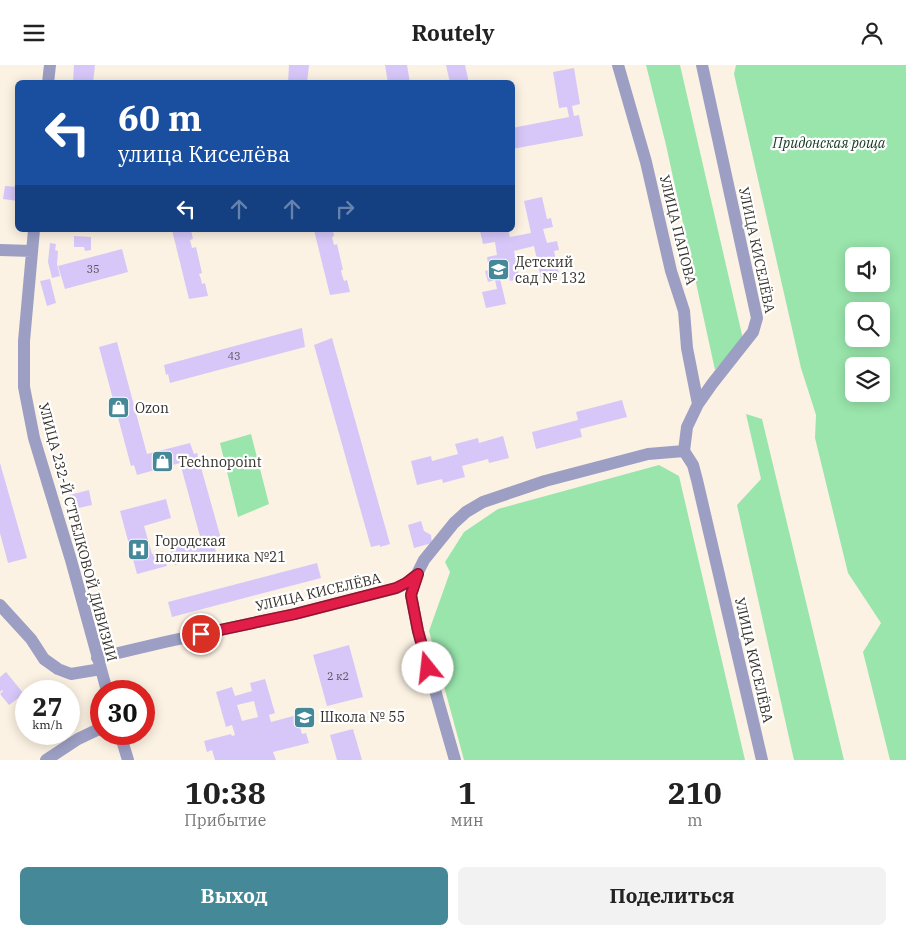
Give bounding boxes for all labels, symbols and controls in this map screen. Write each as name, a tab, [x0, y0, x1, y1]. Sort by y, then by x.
text: Routely	[411, 18, 495, 47]
icon: menu	[20, 19, 48, 47]
icon: person	[858, 19, 886, 47]
text: 60 m	[118, 95, 202, 141]
icon: left	[35, 100, 100, 165]
park label: Придонская роща	[772, 134, 886, 152]
text: улица Киселёва	[118, 139, 290, 168]
street label: УЛИЦА ПАПОВА	[656, 173, 700, 287]
street label: УЛИЦА КИСЕЛЁВА	[735, 185, 779, 315]
icon: left	[172, 195, 200, 223]
icon: ahead	[225, 195, 253, 223]
icon: ahead	[278, 195, 306, 223]
icon: right	[331, 195, 359, 223]
map controls	[845, 247, 890, 402]
button: sound	[845, 247, 890, 292]
place label: Детский сад № 132	[515, 253, 586, 287]
school or university icon: Детский сад № 132	[487, 258, 511, 282]
house number: 35	[86, 262, 100, 276]
button: search	[845, 302, 890, 347]
house number: 43	[227, 349, 241, 363]
button: layers	[845, 357, 890, 402]
shop icon: Ozon	[107, 396, 131, 420]
place label: Ozon	[135, 399, 169, 417]
street label: УЛИЦА 232-Й СТРЕЛКОВОЙ ДИВИЗИИ	[35, 401, 121, 663]
shop icon: Technopoint	[150, 450, 174, 474]
place label: Technopoint	[178, 453, 262, 471]
place label: Городская поликлиника №21	[155, 532, 286, 566]
hospital icon: Городская поликлиника №21	[127, 537, 151, 561]
street label: УЛИЦА КИСЕЛЁВА	[253, 569, 383, 615]
street label: УЛИЦА КИСЕЛЁВА	[731, 595, 777, 725]
pin	[180, 613, 222, 655]
icon: arrive	[187, 620, 215, 648]
position arrow	[401, 641, 453, 693]
house number: 2 к2	[327, 669, 349, 683]
speed limit sign: 30	[90, 680, 155, 745]
text: 27	[32, 690, 63, 723]
school or university icon: Школа № 55	[292, 705, 316, 729]
place label: Школа № 55	[320, 708, 405, 726]
text: km/h	[32, 717, 63, 732]
text: 10:38	[185, 773, 266, 812]
text: 1	[458, 773, 476, 812]
text: 210	[668, 773, 722, 812]
text: Прибытие	[184, 810, 266, 830]
text: мин	[450, 810, 484, 830]
text: m	[687, 810, 702, 830]
button: Выход	[20, 867, 448, 925]
button: Поделиться	[458, 867, 886, 925]

